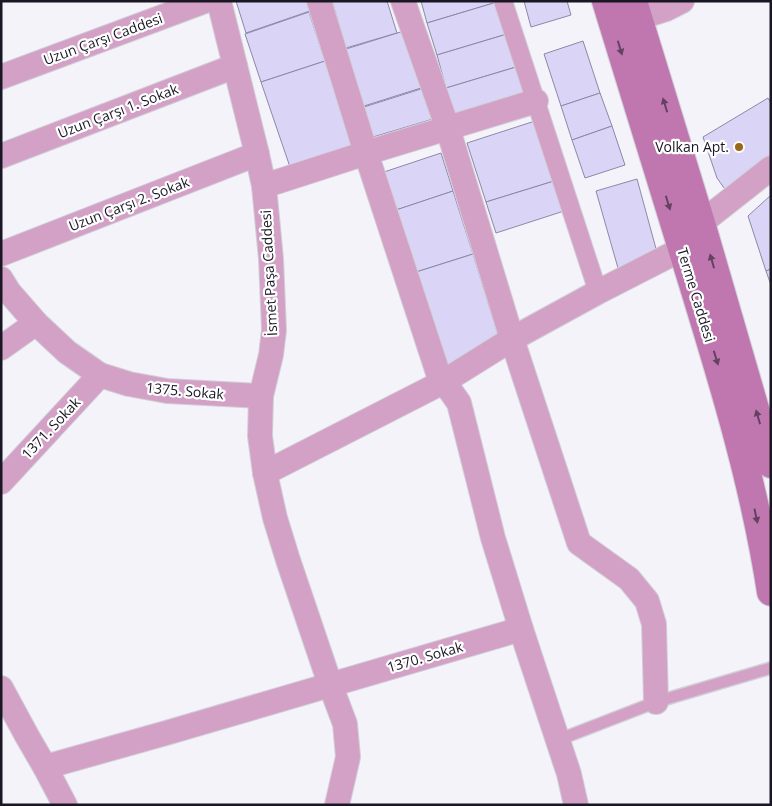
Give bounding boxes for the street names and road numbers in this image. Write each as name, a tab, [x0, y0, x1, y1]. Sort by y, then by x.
street label: Uzun Çarşı Caddesi	[41, 8, 165, 69]
street label: Uzun Çarşı 1. Sokak	[55, 79, 181, 142]
street label: Uzun Çarşı 2. Sokak	[66, 172, 192, 235]
street label: İsmet Paşa Caddesi	[256, 210, 281, 336]
street label: Terme Caddesi	[673, 245, 720, 344]
street label: 1375. Sokak	[145, 378, 225, 403]
street label: 1371. Sokak	[17, 392, 85, 463]
street label: 1370. Sokak	[385, 636, 466, 676]

